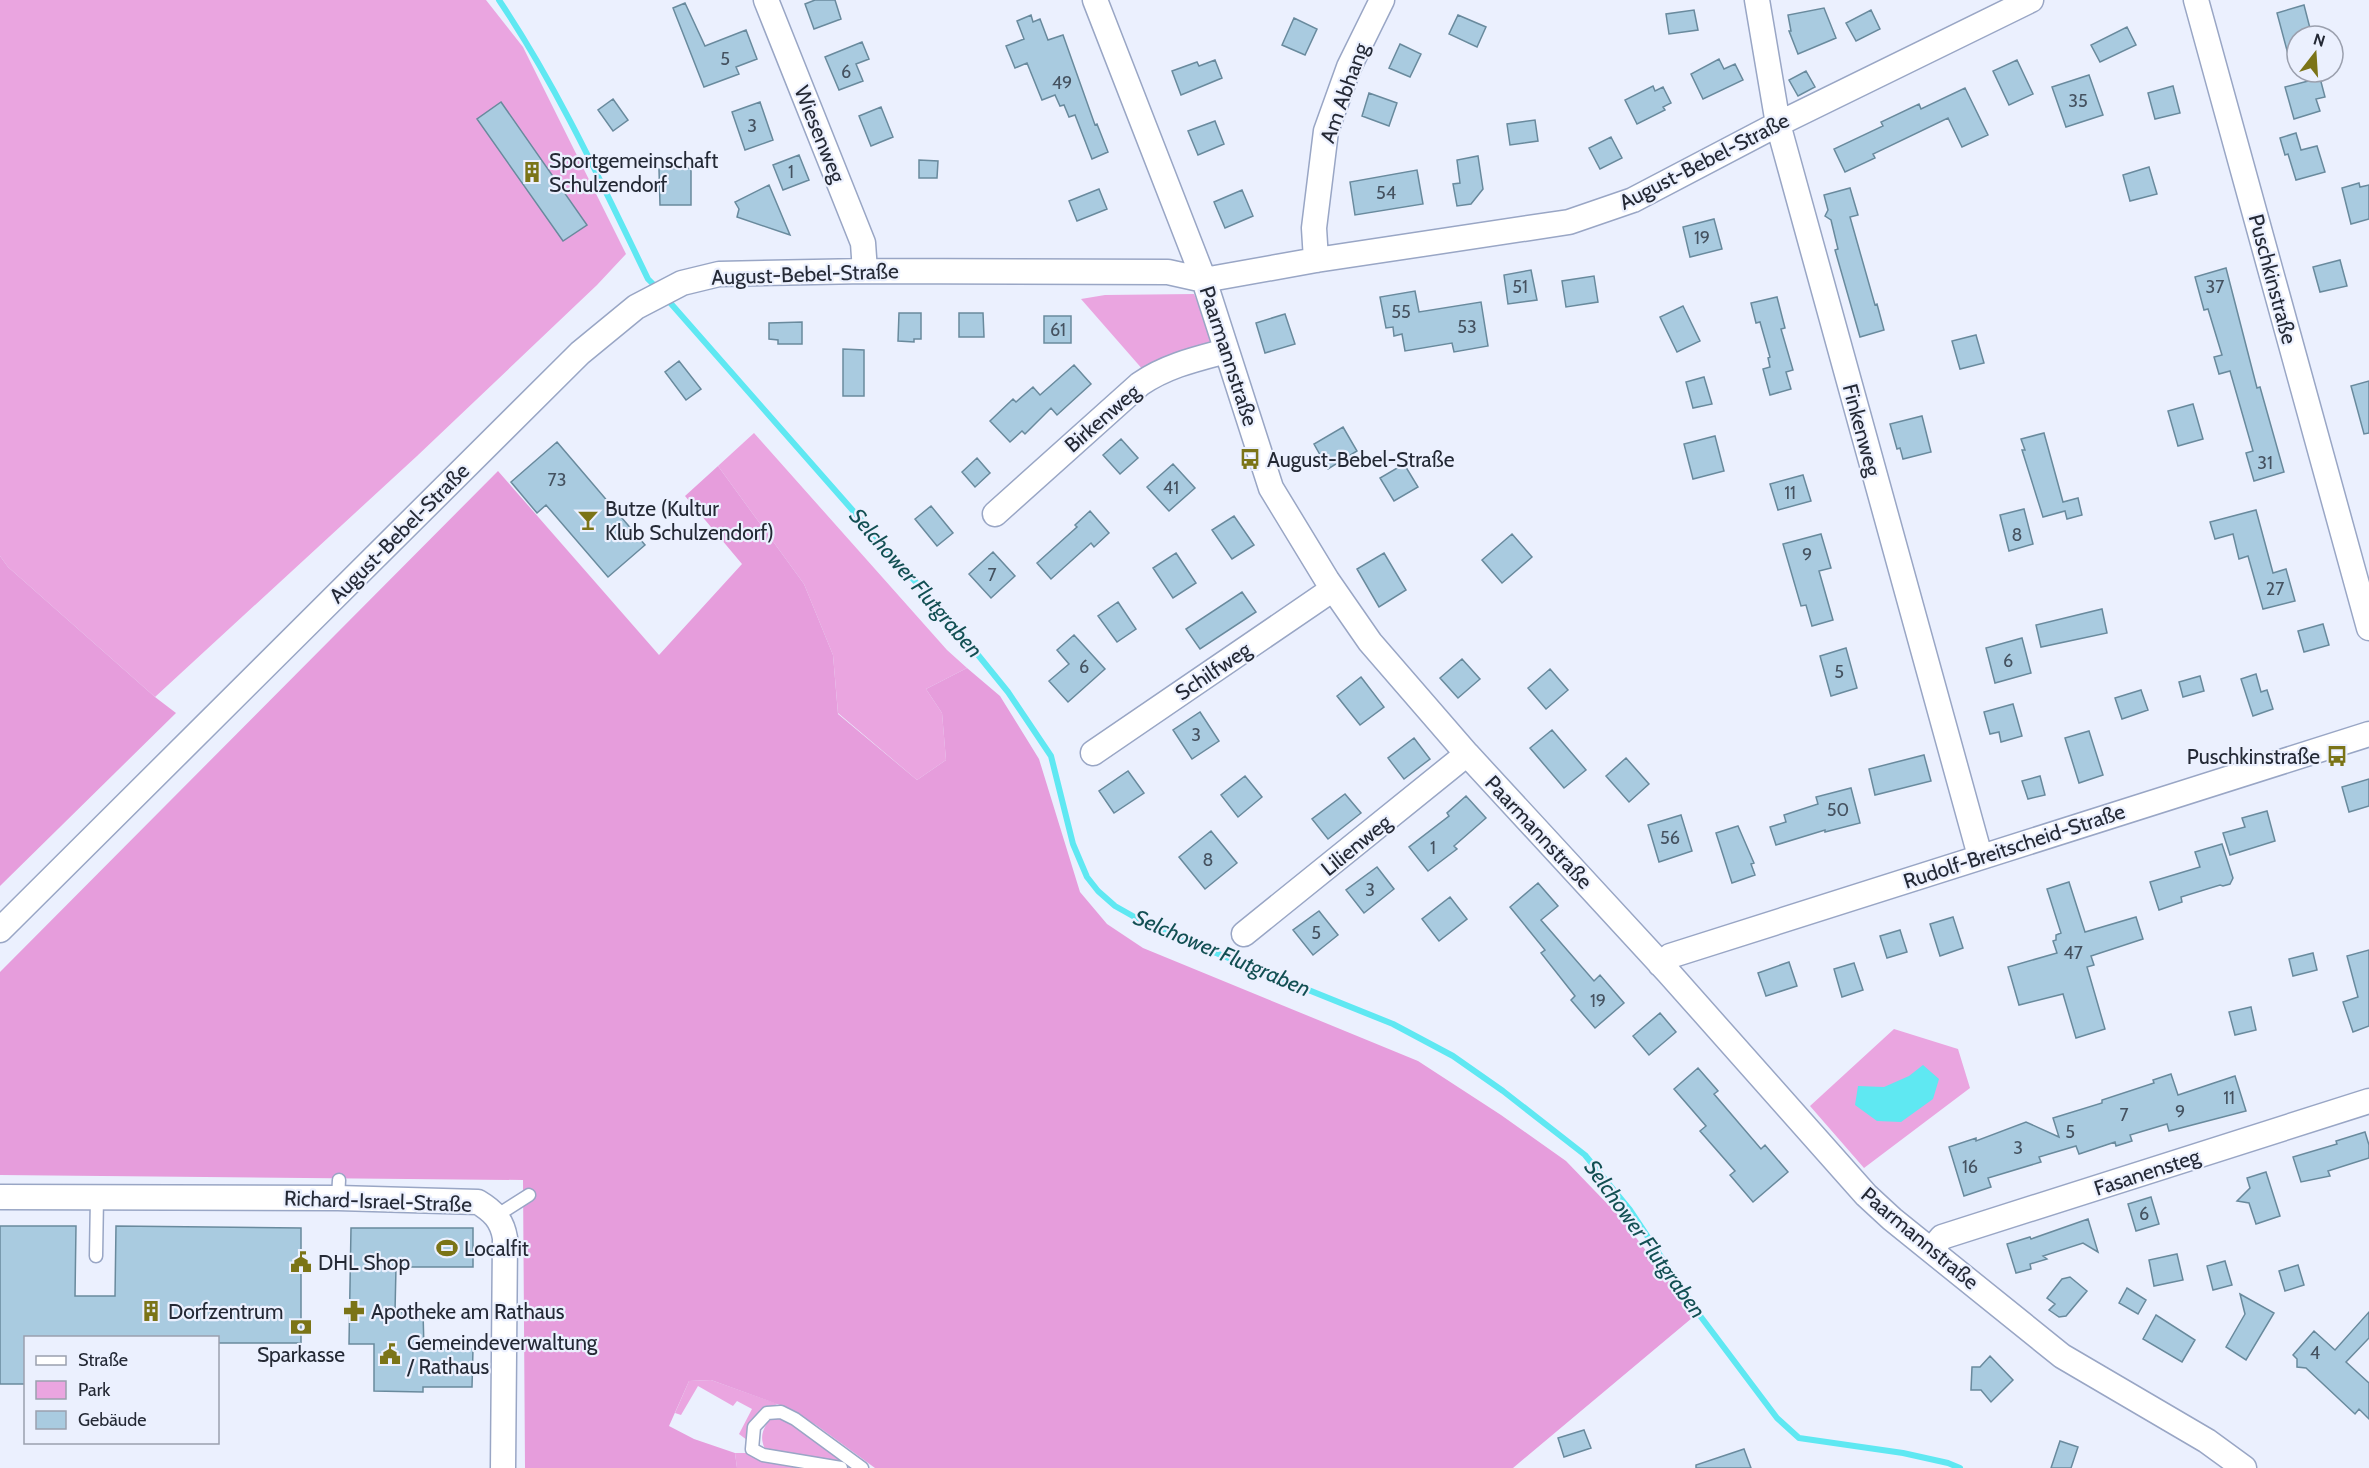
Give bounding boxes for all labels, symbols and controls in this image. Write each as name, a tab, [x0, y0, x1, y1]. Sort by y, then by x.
north arrow	[2285, 24, 2345, 84]
text: N	[2311, 29, 2327, 51]
street label: Am Abhang	[1314, 39, 1374, 146]
house number: 5	[720, 48, 730, 70]
house number: 6	[841, 61, 851, 83]
house number: 49	[1052, 72, 1072, 94]
street label: Wiesenweg	[789, 82, 851, 187]
house number: 35	[2068, 90, 2088, 112]
street label: August-Bebel-Straße	[1615, 107, 1793, 215]
house number: 3	[747, 115, 757, 137]
place label: Sportgemeinschaft Schulzendorf	[549, 148, 718, 197]
building icon: Sportgemeinschaft Schulzendorf	[520, 160, 544, 184]
house number: 1	[788, 161, 794, 183]
house number: 54	[1376, 182, 1396, 204]
street label: Puschkinstraße	[2244, 211, 2302, 347]
house number: 19	[1694, 227, 1710, 249]
street label: August-Bebel-Straße	[711, 258, 899, 290]
house number: 51	[1512, 276, 1528, 298]
house number: 37	[2206, 276, 2224, 298]
street label: Paarmannstraße	[1195, 283, 1263, 429]
house number: 55	[1391, 301, 1411, 323]
house number: 53	[1457, 316, 1477, 338]
house number: 61	[1050, 319, 1066, 341]
street label: Birkenweg	[1059, 378, 1145, 457]
street label: Finkenweg	[1838, 381, 1886, 479]
bus stop icon: August-Bebel-Straße	[1238, 447, 1262, 471]
place label: August-Bebel-Straße	[1267, 447, 1455, 472]
house number: 31	[2257, 452, 2273, 474]
street label: August-Bebel-Straße	[324, 458, 474, 608]
house number: 73	[548, 469, 566, 491]
house number: 41	[1163, 477, 1179, 499]
house number: 11	[1784, 482, 1796, 504]
place label: Butze (Kultur Klub Schulzendorf)	[605, 496, 774, 545]
water label: Selchower Flutgraben	[844, 503, 988, 663]
bar icon: Butze (Kultur Klub Schulzendorf)	[576, 508, 600, 532]
house number: 8	[2012, 524, 2022, 546]
house number: 9	[1802, 544, 1812, 566]
house number: 7	[987, 564, 997, 586]
house number: 27	[2266, 578, 2284, 600]
street label: Schilfweg	[1170, 636, 1256, 705]
house number: 6	[2003, 650, 2013, 672]
house number: 6	[1079, 656, 1089, 678]
house number: 5	[1834, 661, 1844, 683]
house number: 3	[1191, 724, 1201, 746]
place label: Puschkinstraße	[2187, 744, 2320, 769]
bus stop icon: Puschkinstraße	[2325, 744, 2349, 768]
street label: Paarmannstraße	[1480, 770, 1598, 894]
street label: Rudolf-Breitscheid-Straße	[1900, 798, 2128, 894]
house number: 50	[1827, 799, 1849, 821]
street label: Lilienweg	[1316, 809, 1397, 881]
house number: 56	[1660, 827, 1680, 849]
house number: 1	[1430, 837, 1436, 859]
house number: 8	[1203, 849, 1213, 871]
house number: 3	[1365, 879, 1375, 901]
water label: Selchower Flutgraben	[1130, 904, 1314, 1002]
house number: 5	[1311, 922, 1321, 944]
house number: 47	[2063, 942, 2083, 964]
house number: 19	[1590, 990, 1606, 1012]
house number: 11	[2223, 1087, 2235, 1109]
house number: 9	[2175, 1101, 2185, 1123]
house number: 7	[2119, 1104, 2129, 1126]
house number: 5	[2065, 1121, 2075, 1143]
house number: 3	[2013, 1137, 2023, 1159]
street label: Fasanensteg	[2091, 1143, 2204, 1201]
water label: Selchower Flutgraben	[1579, 1155, 1711, 1323]
house number: 16	[1962, 1156, 1978, 1178]
street label: Paarmannstraße	[1856, 1182, 1984, 1295]
street label: Richard-Israel-Straße	[284, 1185, 473, 1217]
house number: 6	[2139, 1203, 2149, 1225]
sports icon: Localfit	[435, 1236, 459, 1260]
place label: Localfit	[464, 1236, 529, 1261]
public building icon: DHL Shop	[289, 1250, 313, 1274]
place label: DHL Shop	[318, 1250, 410, 1275]
building icon: Dorfzentrum	[139, 1299, 163, 1323]
place label: Dorfzentrum	[168, 1299, 283, 1324]
pharmacy icon: Apotheke am Rathaus	[342, 1299, 366, 1323]
place label: Apotheke am Rathaus	[371, 1299, 565, 1324]
bank icon: Sparkasse	[289, 1315, 313, 1339]
place label: Gemeindeverwaltung / Rathaus	[406, 1330, 598, 1379]
legend	[24, 1336, 219, 1444]
place label: Sparkasse	[257, 1342, 345, 1367]
public building icon: Gemeindeverwaltung / Rathaus	[378, 1342, 402, 1366]
house number: 4	[2310, 1342, 2320, 1364]
text: Straße	[78, 1349, 128, 1371]
text: Park	[78, 1379, 111, 1401]
text: Gebäude	[78, 1409, 147, 1431]

